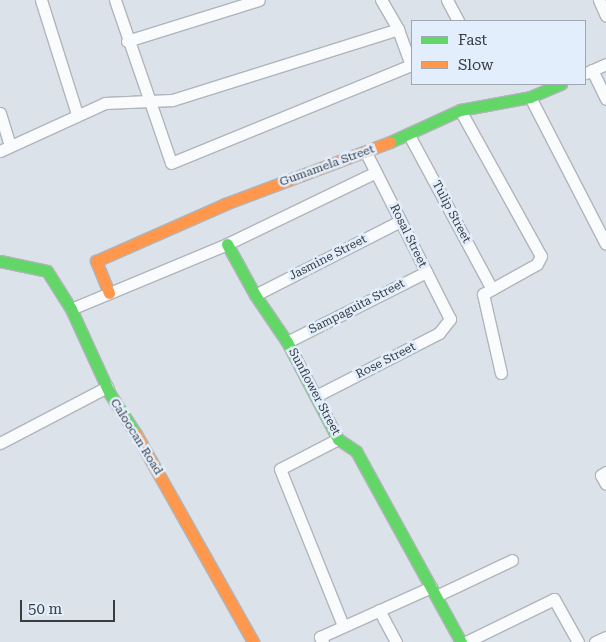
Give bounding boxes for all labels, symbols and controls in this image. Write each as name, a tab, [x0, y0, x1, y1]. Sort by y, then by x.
legend	[411, 20, 586, 85]
text: Fast	[458, 31, 487, 49]
text: Slow	[458, 56, 493, 74]
street label: Gumamela Street	[278, 142, 376, 190]
street label: Tulip Street	[429, 178, 473, 246]
street label: Rosal Street	[386, 202, 430, 270]
street label: Jasmine Street	[287, 232, 369, 284]
street label: Sampaguita Street	[307, 277, 407, 337]
street label: Rose Street	[354, 340, 418, 382]
street label: Sunflower Street	[285, 346, 343, 438]
street label: Caloocan Road	[107, 396, 165, 478]
scale bar	[22, 590, 118, 622]
text: 50 m	[28, 600, 62, 618]

